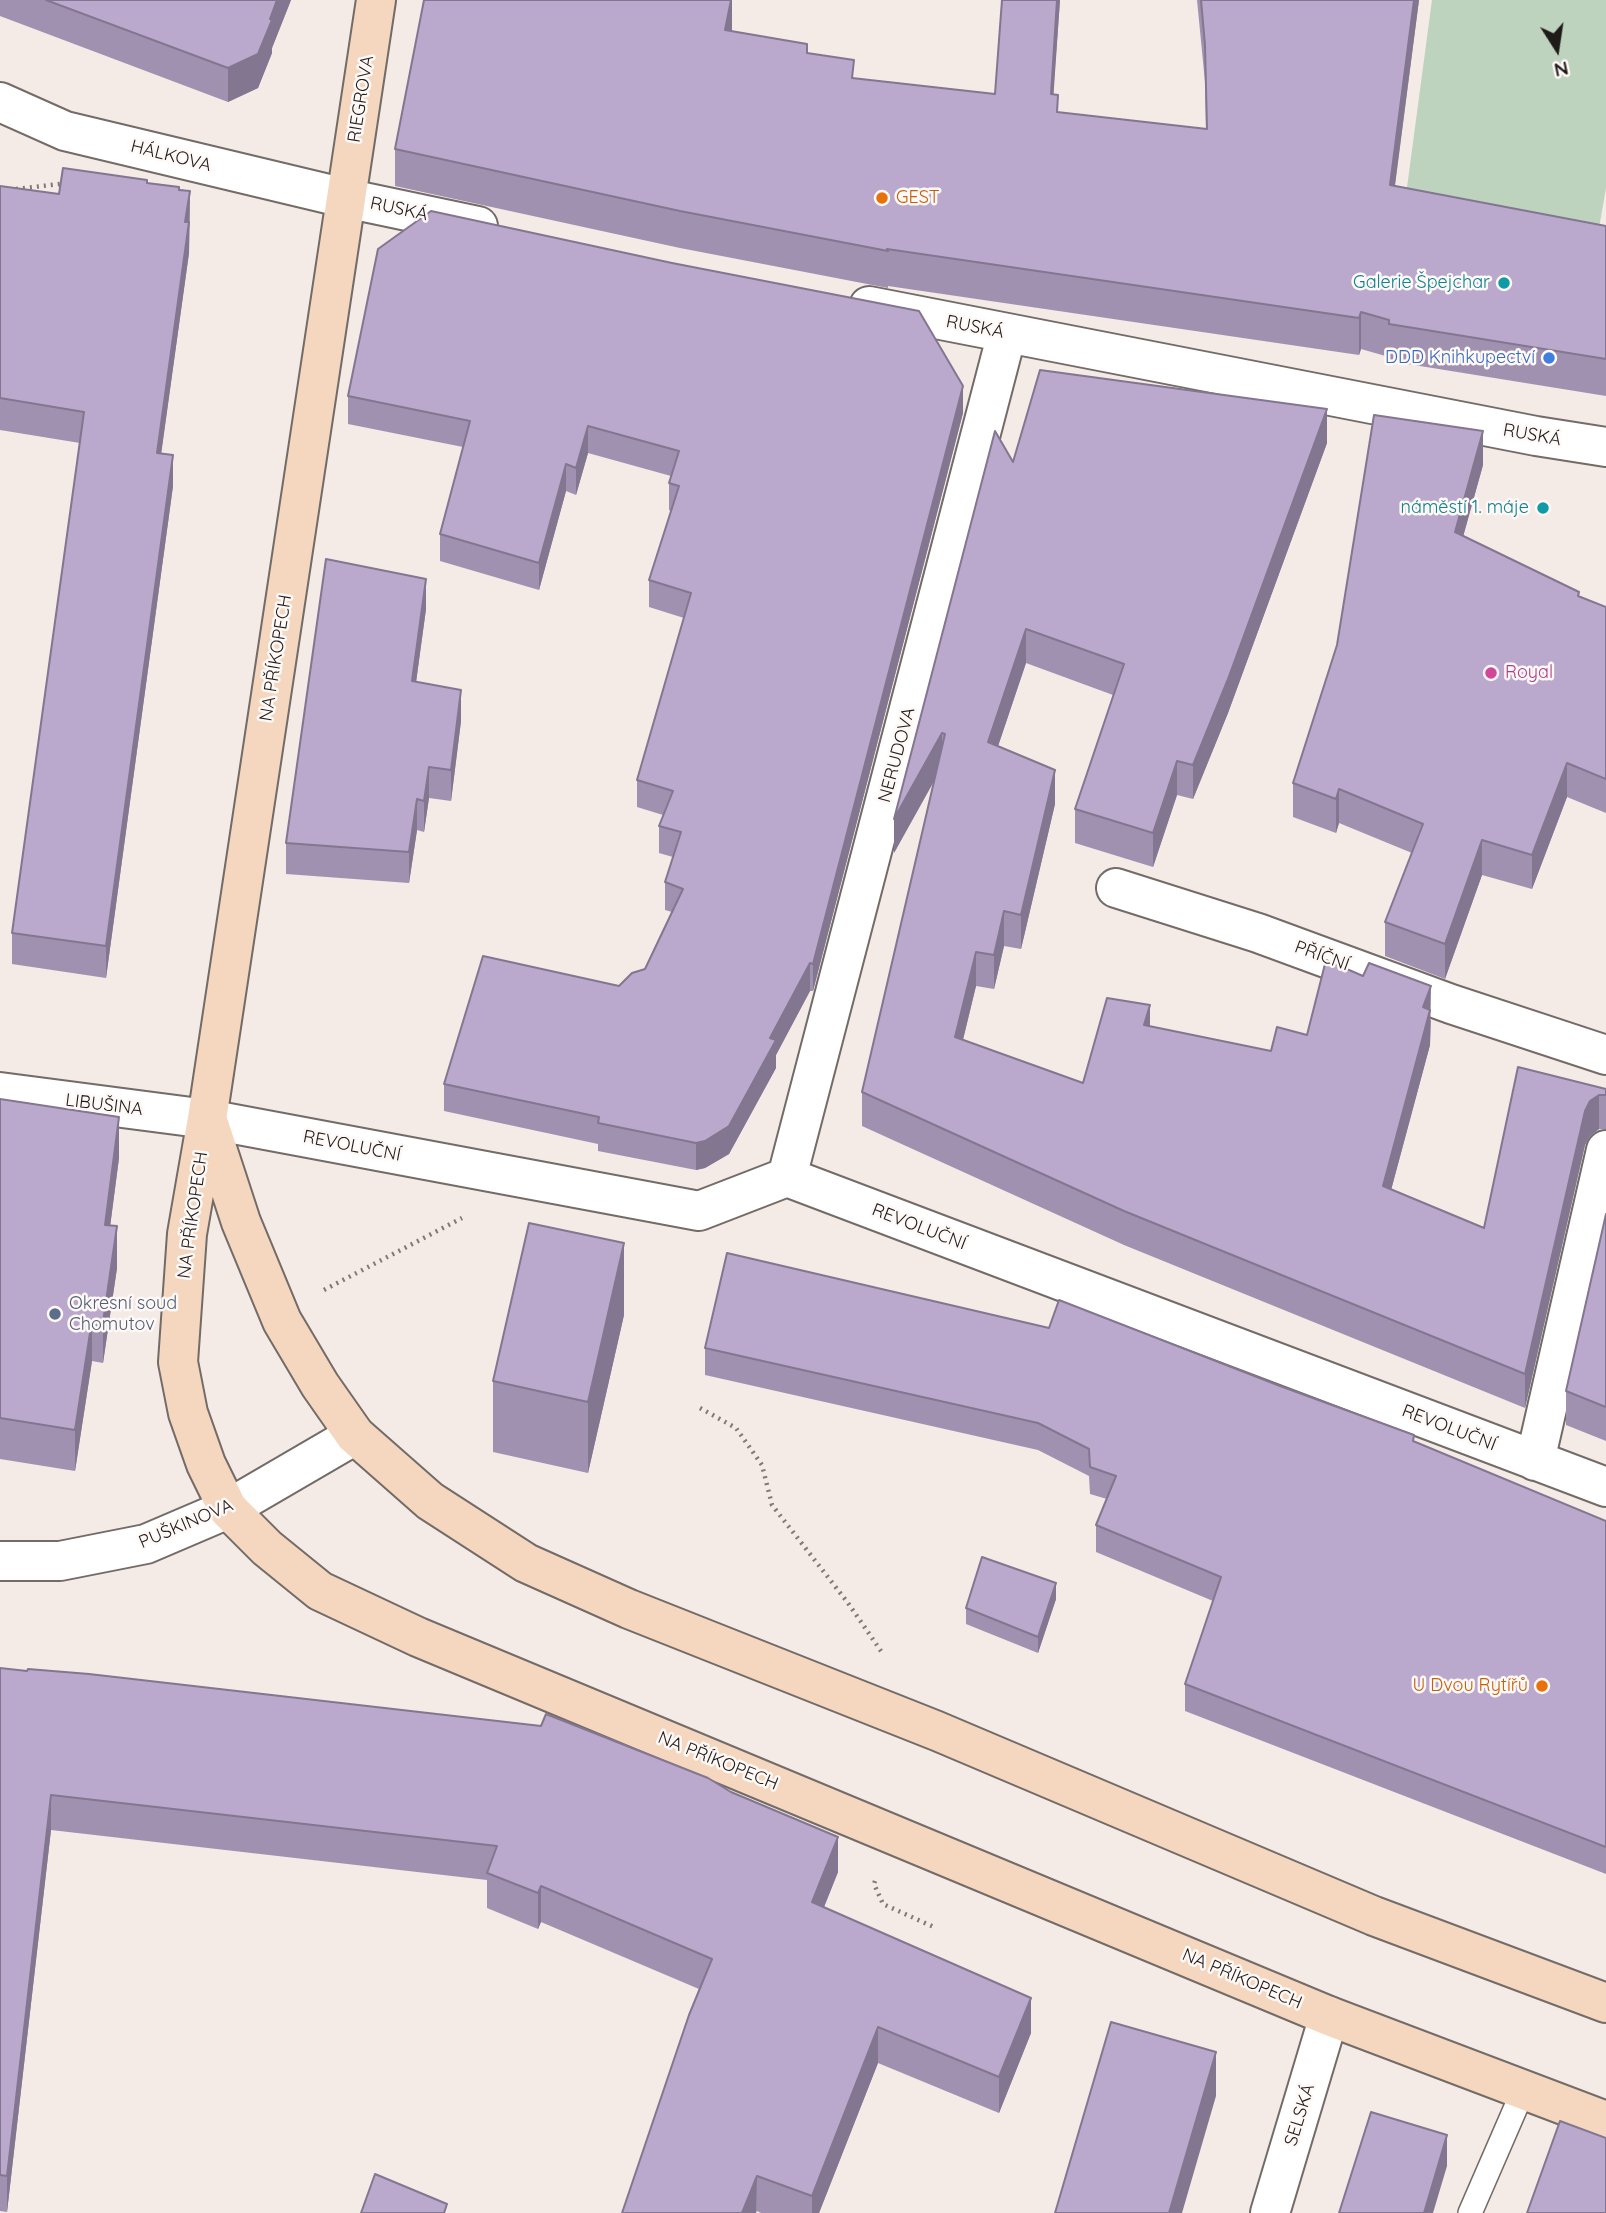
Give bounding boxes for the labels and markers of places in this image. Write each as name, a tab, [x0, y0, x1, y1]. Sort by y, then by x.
place label: GEST	[896, 187, 940, 209]
marker: GEST	[874, 190, 890, 206]
place label: Galerie Špejchar	[1353, 272, 1490, 294]
marker: Galerie Špejchar	[1496, 275, 1512, 291]
place label: DDD Knihkupectví	[1385, 347, 1535, 369]
marker: DDD Knihkupectví	[1541, 350, 1557, 366]
place label: náměstí 1. máje	[1401, 497, 1529, 519]
marker: náměstí 1. máje	[1535, 500, 1551, 516]
place label: Royal	[1505, 662, 1553, 684]
marker: Royal	[1483, 665, 1499, 681]
place label: Okresní soud Chomutov	[69, 1293, 177, 1336]
marker: Okresní soud Chomutov	[47, 1306, 63, 1322]
place label: U Dvou Rytířů	[1412, 1675, 1528, 1697]
marker: U Dvou Rytířů	[1534, 1678, 1550, 1694]

